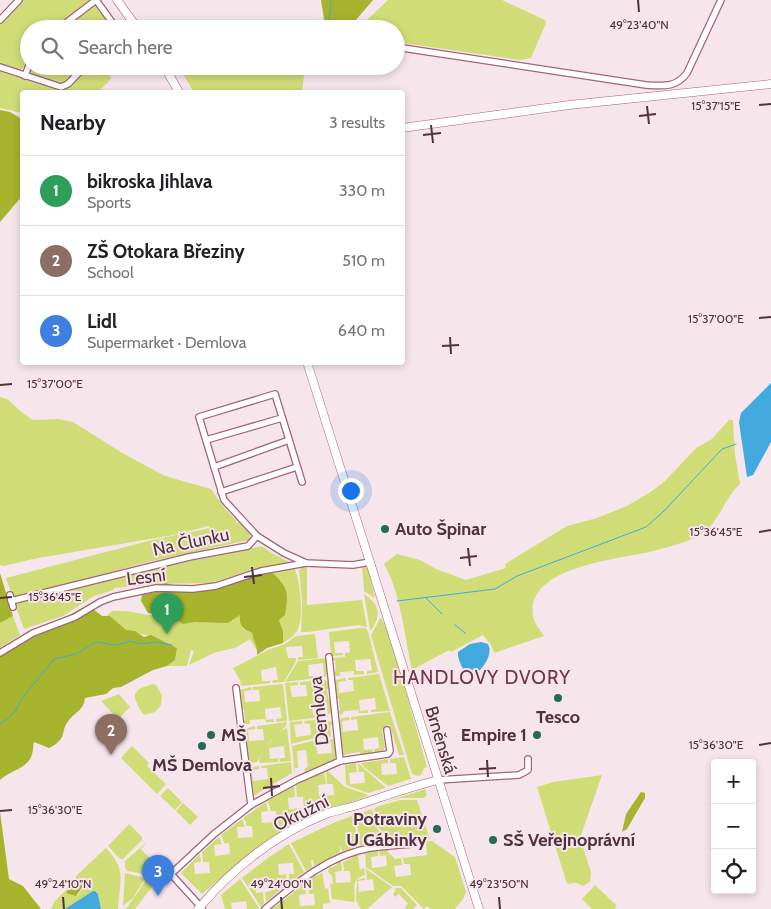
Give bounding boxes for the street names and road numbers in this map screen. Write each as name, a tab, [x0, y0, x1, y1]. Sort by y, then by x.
street label: Na Člunku	[151, 523, 231, 561]
street label: Lesní	[125, 564, 167, 590]
street label: Demlova	[304, 675, 334, 747]
street label: Brněnská	[420, 703, 462, 777]
street label: Okružní	[270, 790, 333, 836]

